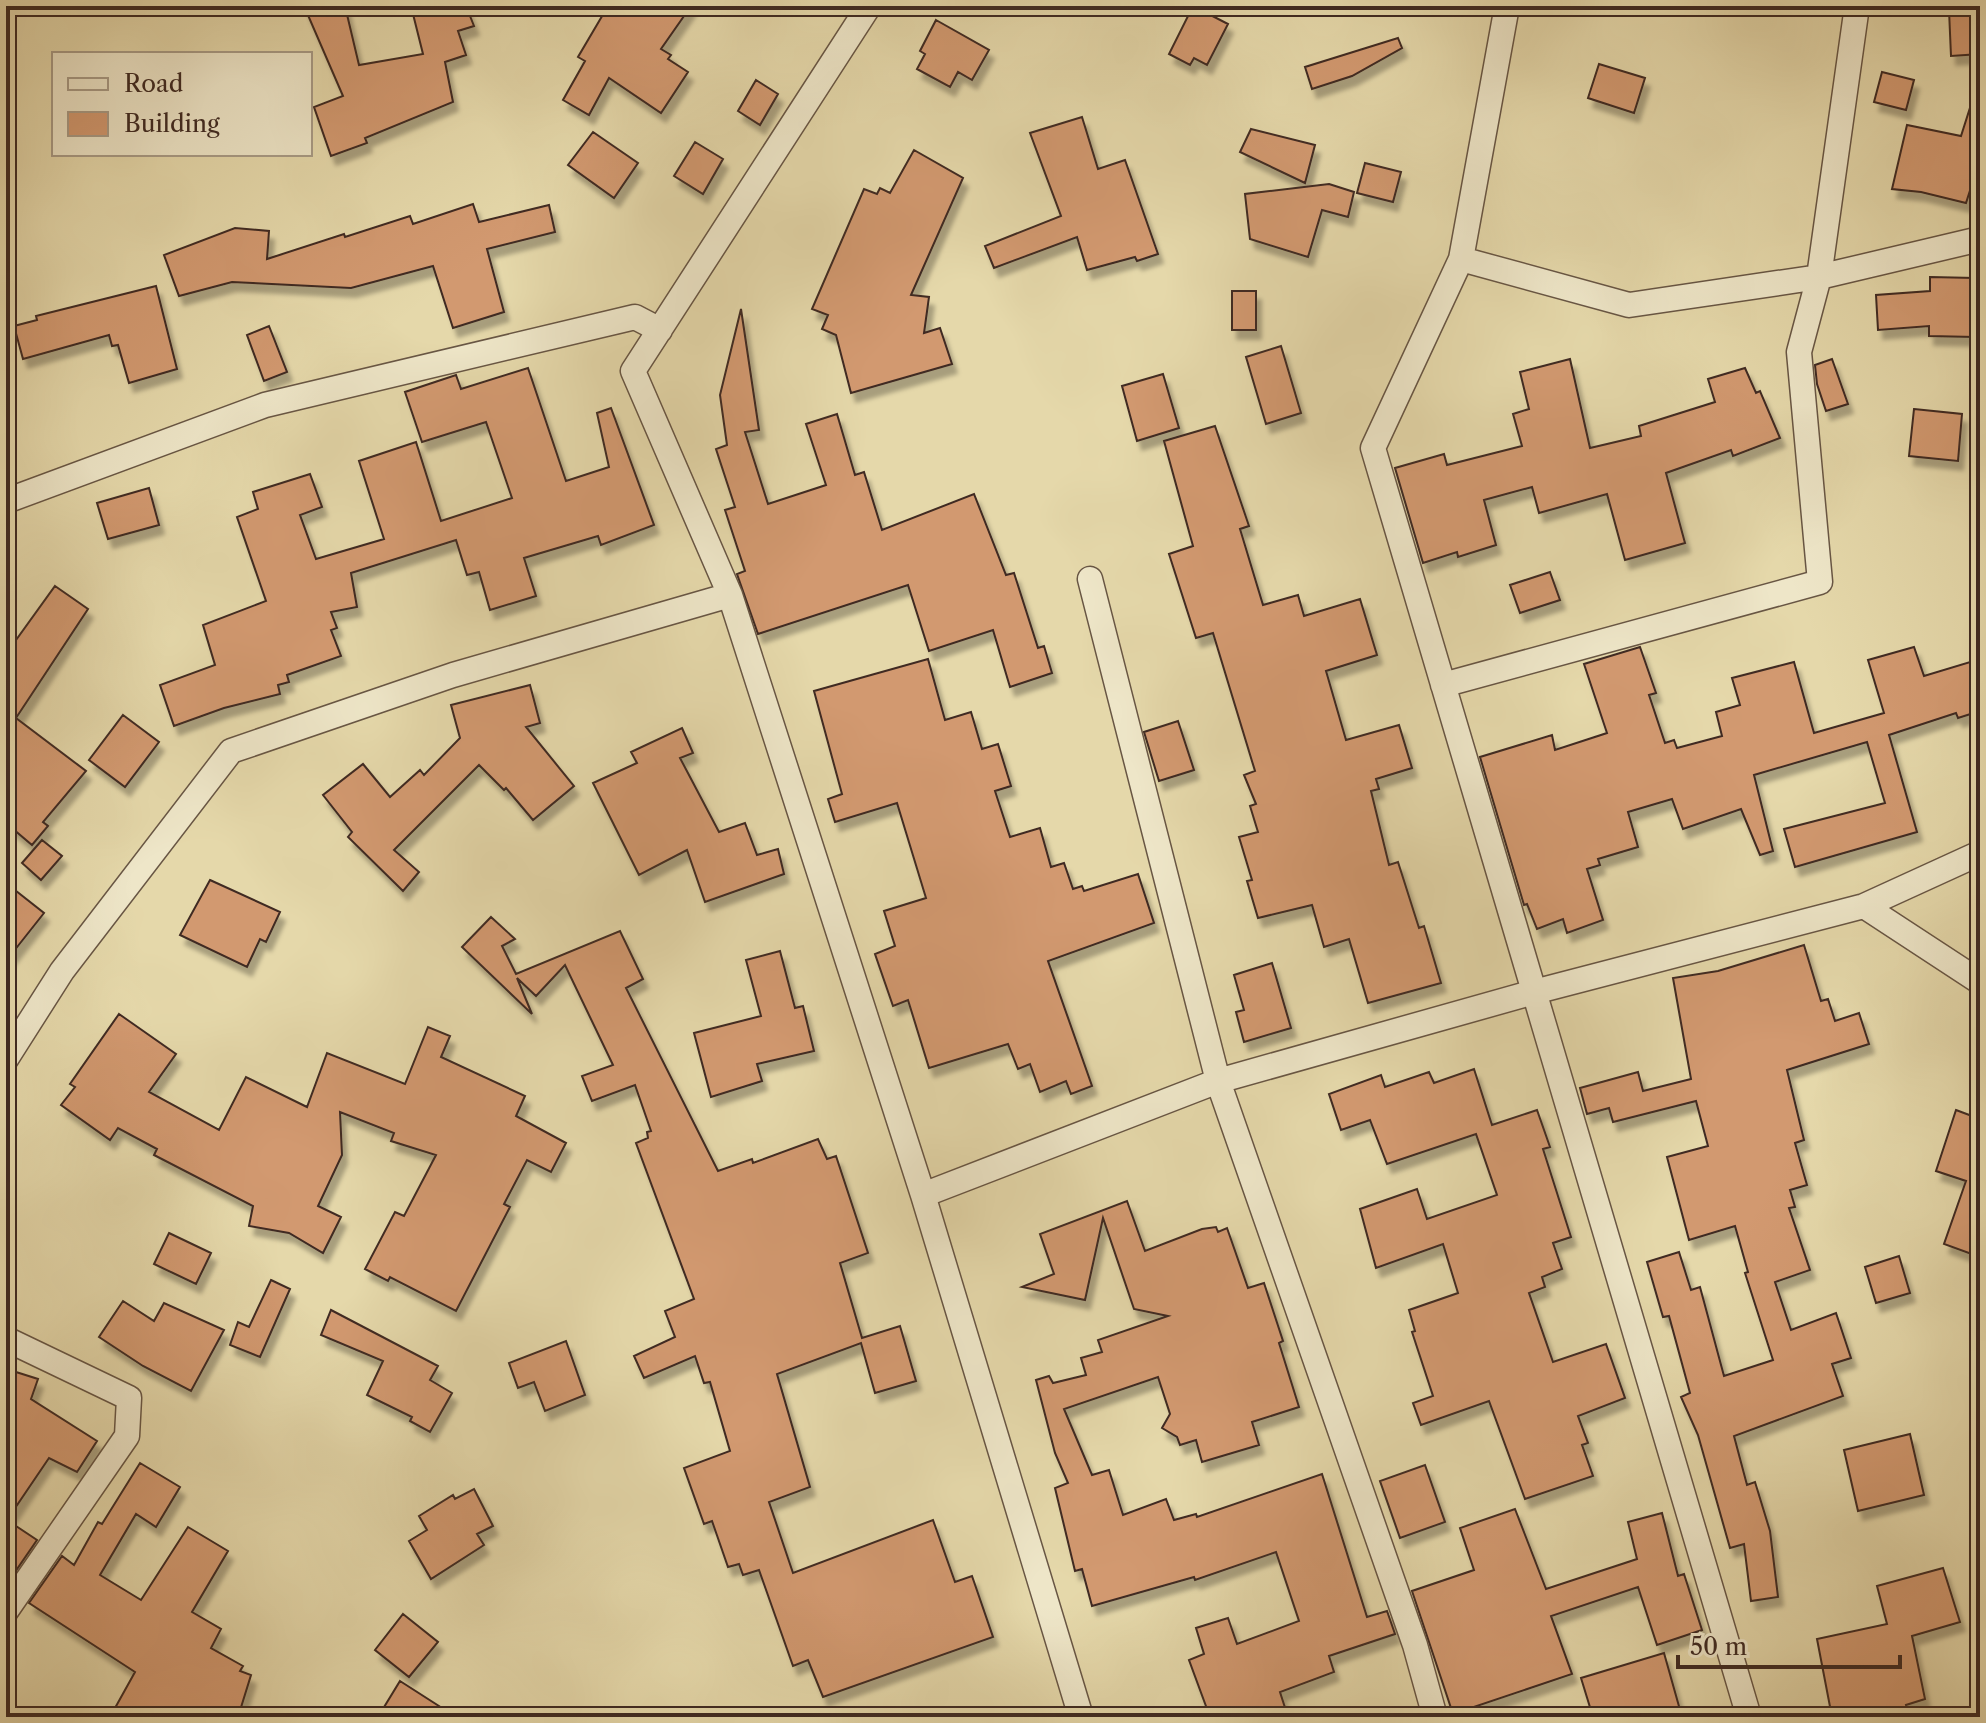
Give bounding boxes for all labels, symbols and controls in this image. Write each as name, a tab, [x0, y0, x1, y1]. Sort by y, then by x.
legend	[52, 52, 312, 156]
text: Road	[124, 69, 184, 98]
text: Building	[124, 109, 220, 138]
scale bar	[1678, 1619, 1900, 1669]
text: 50 m	[1690, 1632, 1747, 1661]

